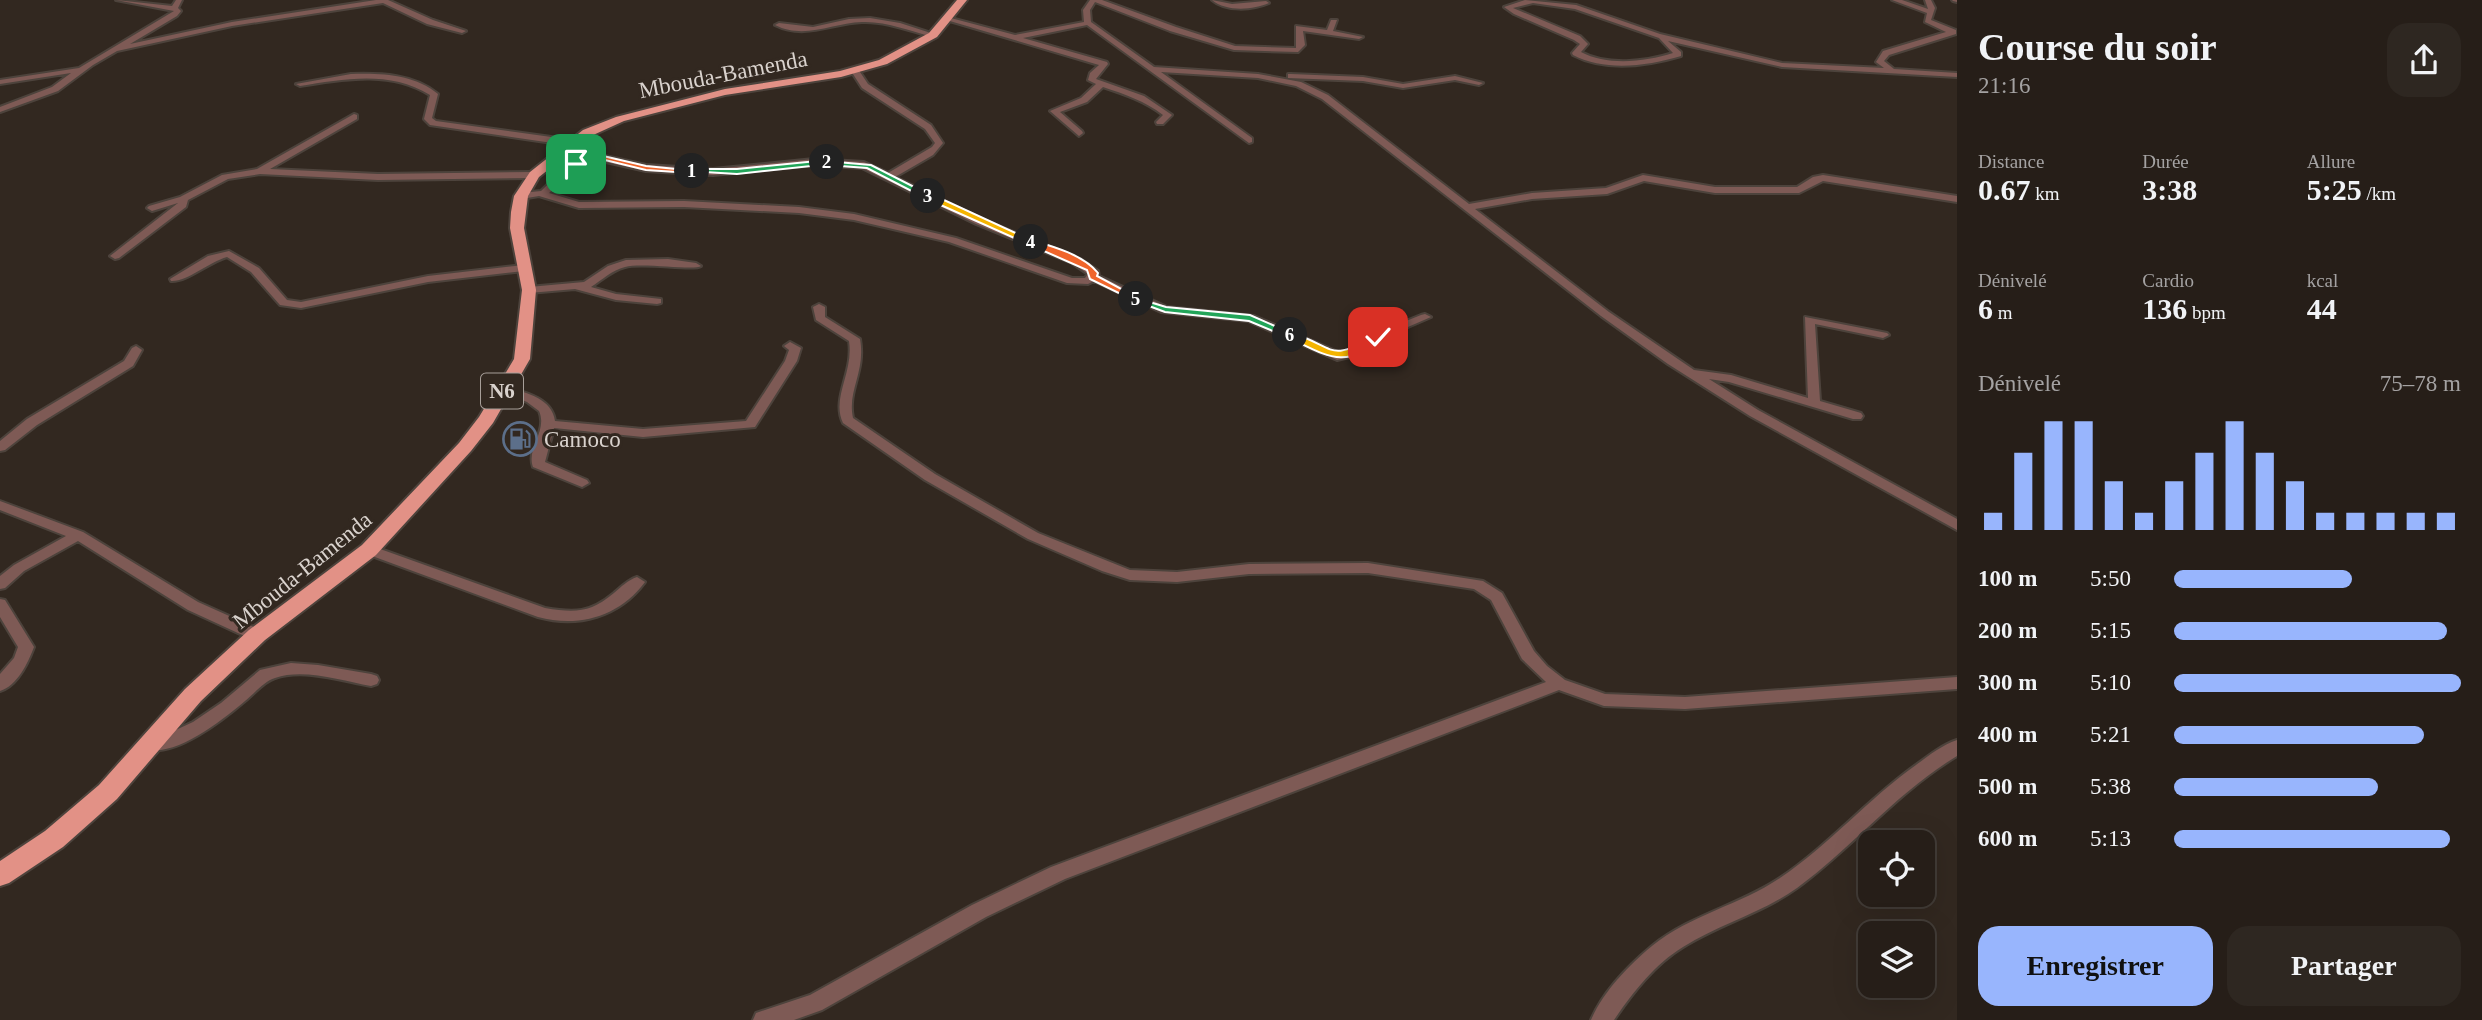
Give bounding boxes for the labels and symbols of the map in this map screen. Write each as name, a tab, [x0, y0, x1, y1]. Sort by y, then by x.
street label: Mbouda-Bamenda	[637, 46, 810, 103]
pin	[546, 134, 606, 194]
pin: 2	[810, 144, 844, 180]
pin: 1	[674, 154, 710, 188]
pin: 3	[911, 178, 946, 214]
pin: 4	[1014, 224, 1048, 260]
pin: 5	[1118, 282, 1154, 316]
pin	[1348, 307, 1408, 367]
pin: 6	[1272, 318, 1308, 352]
road number: N6	[481, 374, 523, 408]
fuel station icon: Camoco	[501, 420, 539, 458]
place label: Camoco	[544, 427, 621, 452]
street label: Mbouda-Bamenda	[228, 507, 377, 634]

